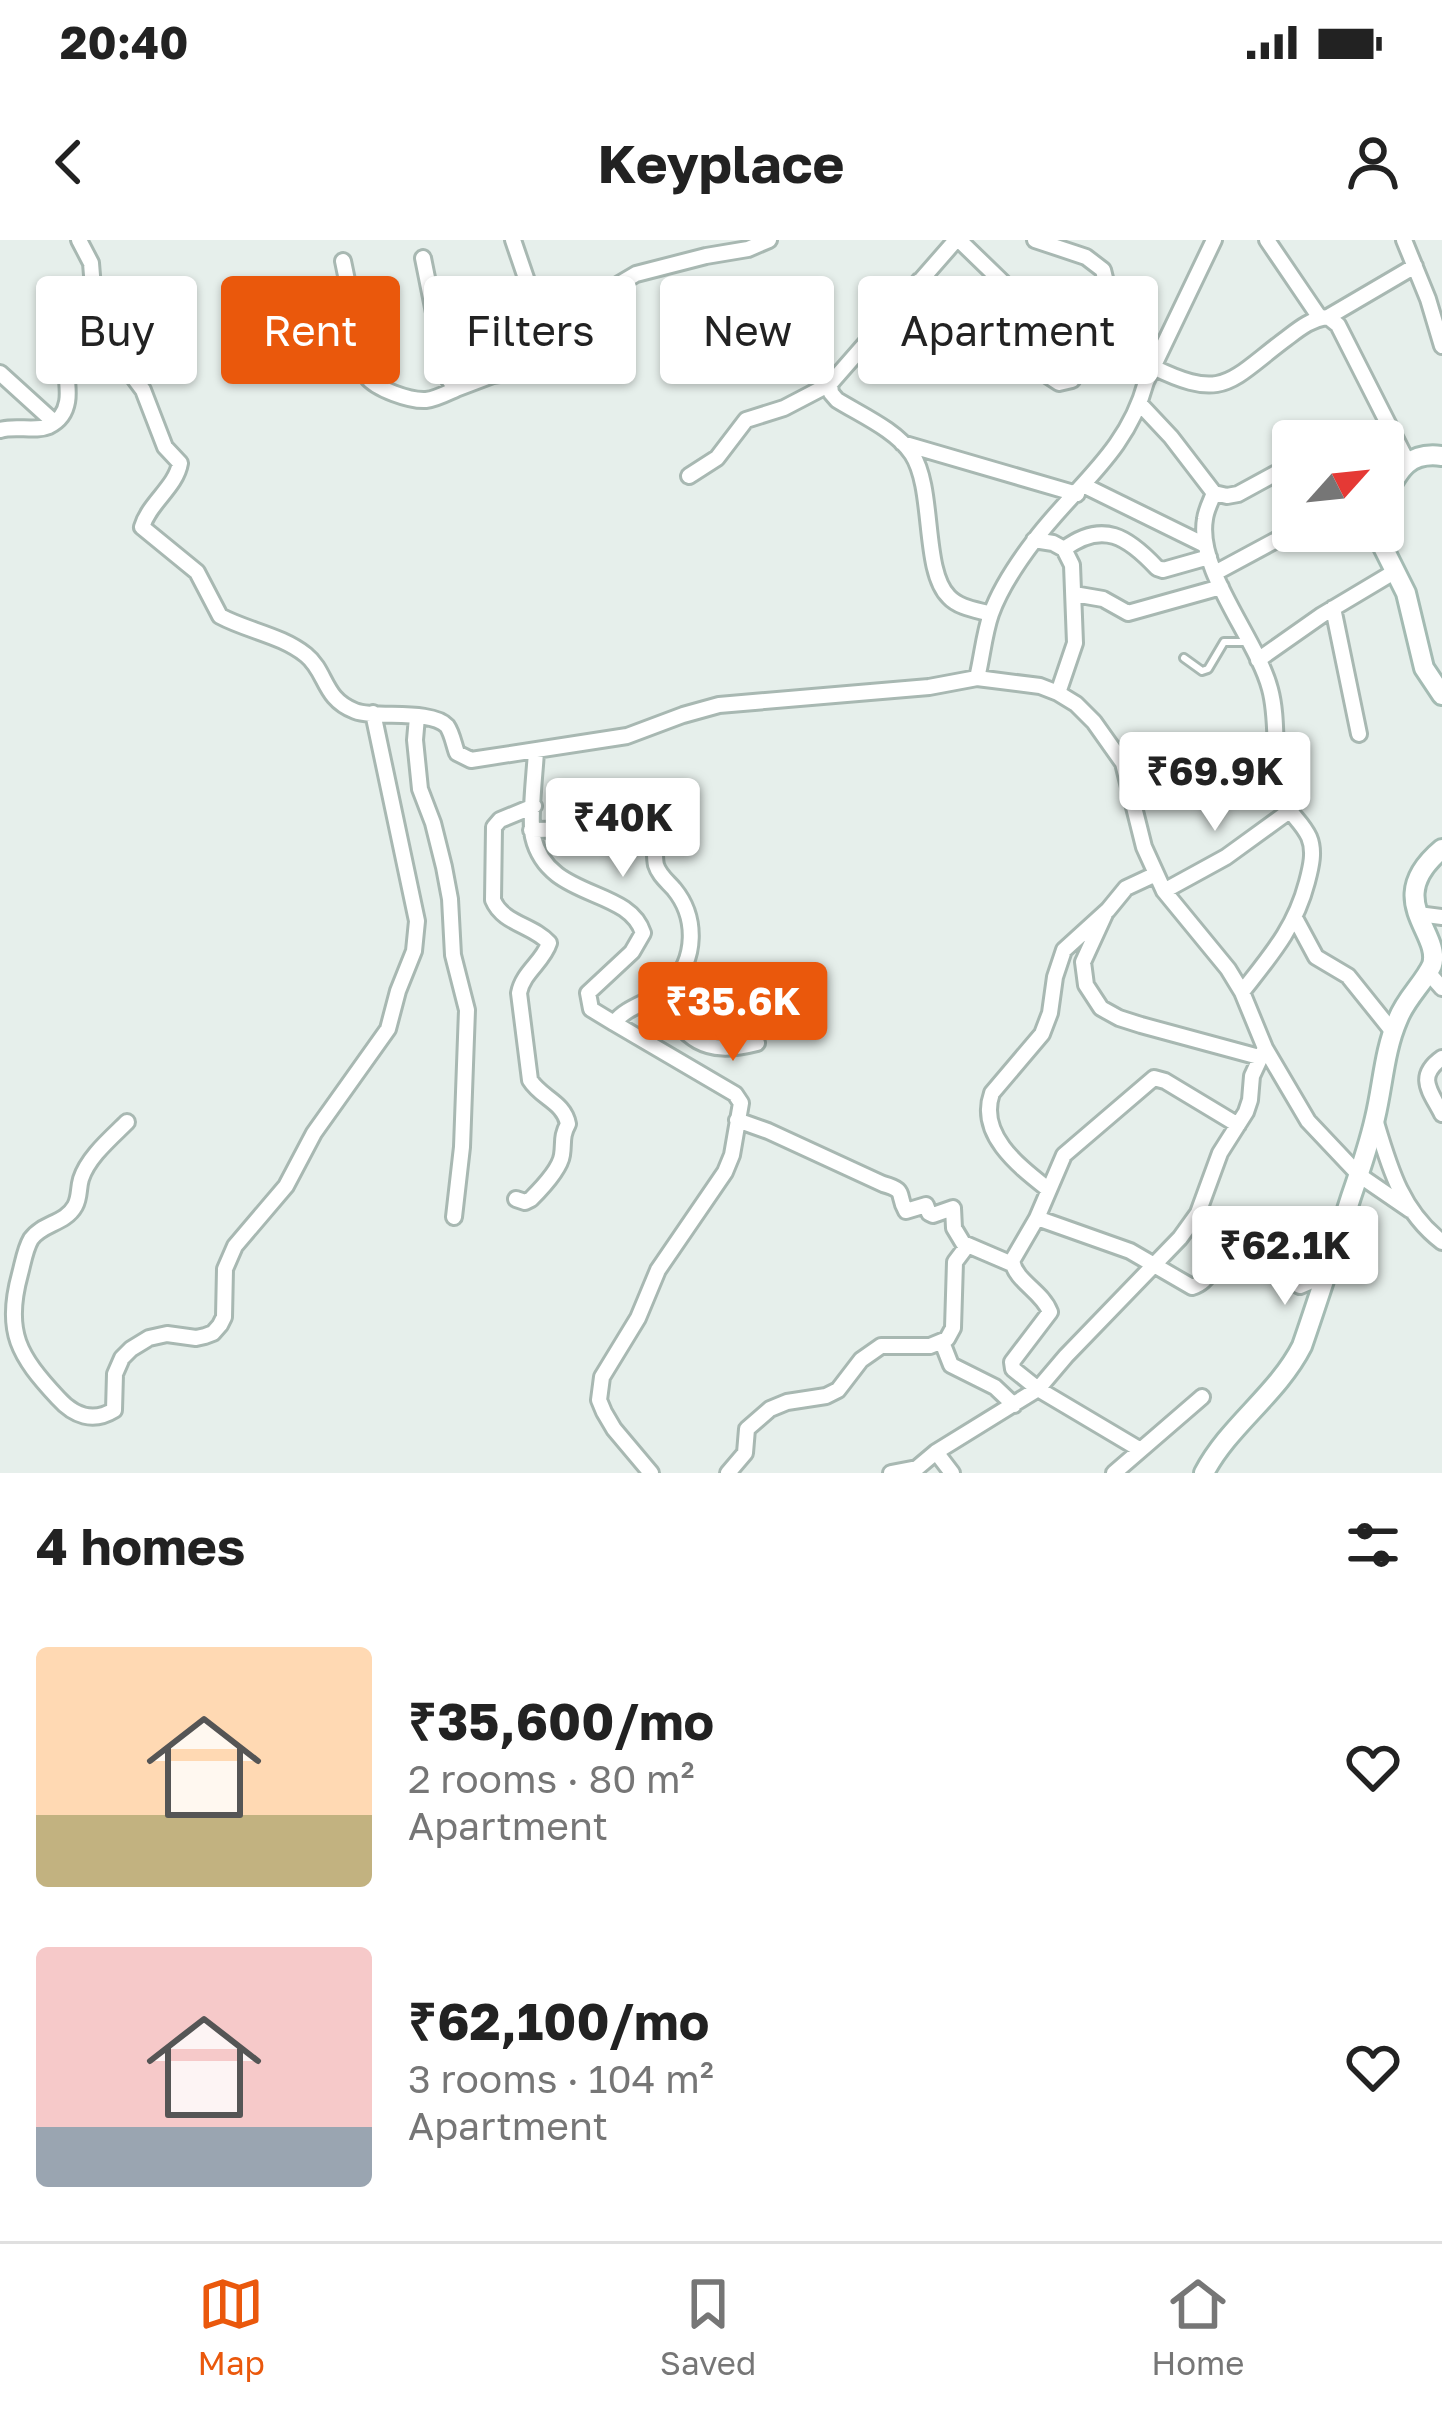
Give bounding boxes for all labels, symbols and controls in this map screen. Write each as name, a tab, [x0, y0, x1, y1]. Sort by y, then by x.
text: 20:40	[60, 15, 188, 69]
icon: back	[36, 129, 102, 195]
icon: person	[1340, 129, 1406, 195]
text: Keyplace	[598, 130, 844, 195]
chip: Buy	[36, 276, 197, 384]
chip: Rent	[221, 276, 400, 384]
chip: Filters	[424, 276, 636, 384]
chip: New	[660, 276, 834, 384]
chip: Apartment	[858, 276, 1158, 384]
north arrow	[1272, 420, 1404, 552]
map controls	[1272, 420, 1404, 552]
pin: ₹69.9K	[1117, 732, 1313, 834]
text: ₹69.9K	[1146, 747, 1284, 794]
pin: ₹40K	[552, 778, 694, 880]
text: ₹40K	[573, 793, 673, 840]
pin: ₹35.6K	[635, 962, 831, 1064]
text: ₹35.6K	[665, 977, 801, 1024]
pin: ₹62.1K	[1187, 1206, 1383, 1308]
text: ₹62.1K	[1219, 1221, 1351, 1268]
icon: filters	[1340, 1512, 1406, 1578]
text: 4 homes	[36, 1515, 245, 1576]
text: ₹35,600/mo	[408, 1690, 714, 1751]
icon: home	[132, 1695, 276, 1839]
icon: heart	[1340, 1734, 1406, 1800]
text: 2 rooms · 80 m²	[408, 1755, 695, 1802]
text: Apartment	[408, 1802, 608, 1849]
text: ₹62,100/mo	[408, 1990, 709, 2051]
icon: home	[132, 1995, 276, 2139]
icon: heart	[1340, 2034, 1406, 2100]
text: 3 rooms · 104 m²	[408, 2055, 714, 2102]
text: Apartment	[408, 2102, 608, 2149]
tab: Map	[198, 2271, 265, 2382]
tab: Saved	[660, 2271, 756, 2382]
tab: Home	[1151, 2271, 1244, 2382]

